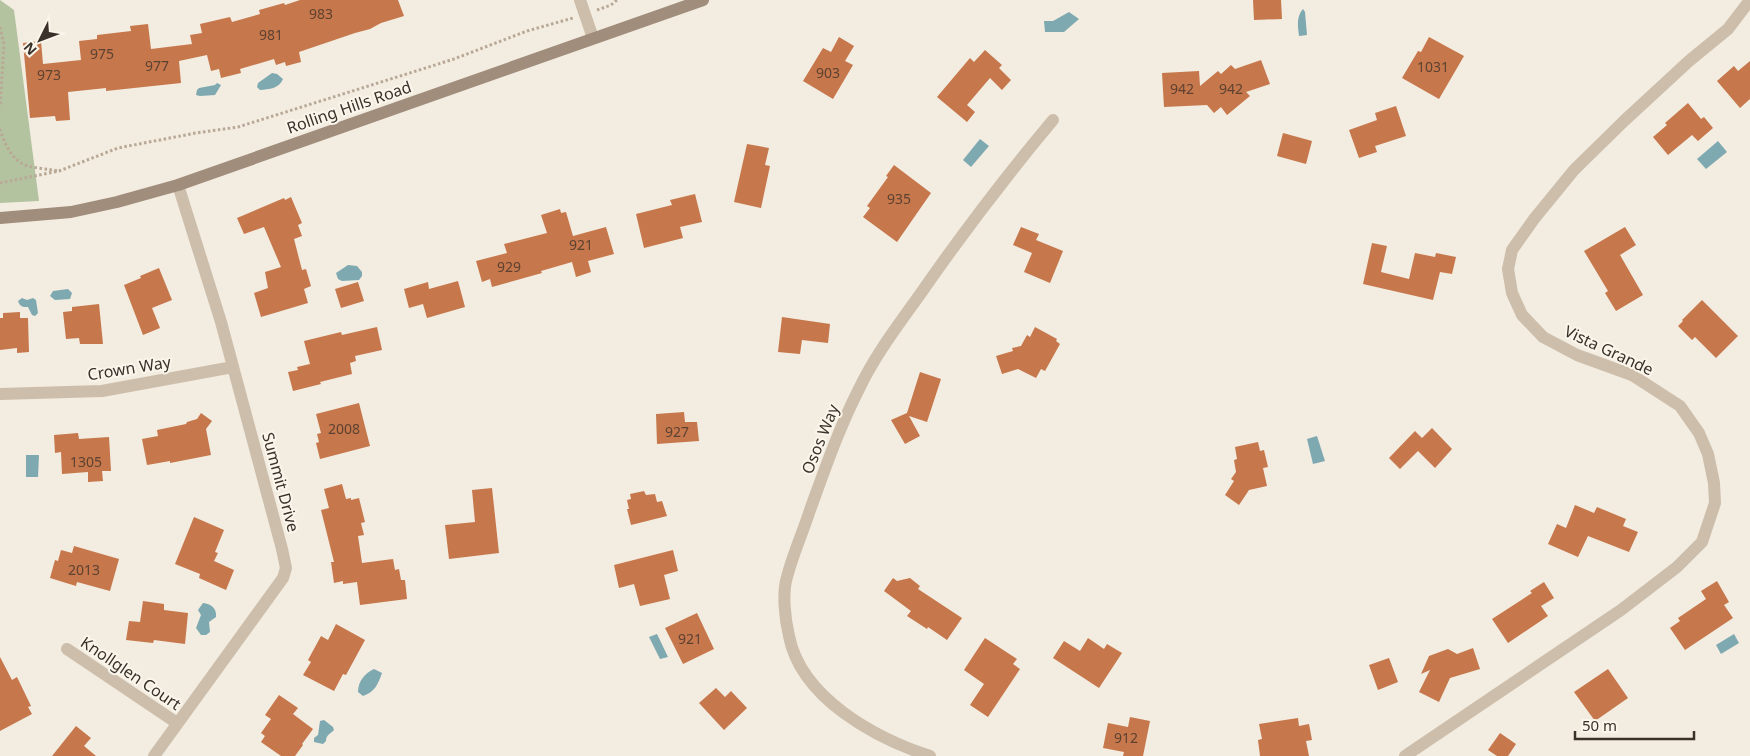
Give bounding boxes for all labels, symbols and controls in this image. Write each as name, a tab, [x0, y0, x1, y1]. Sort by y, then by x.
house number: 983	[309, 4, 333, 23]
north arrow	[15, 15, 65, 65]
house number: 981	[259, 25, 283, 44]
text: N	[19, 38, 41, 60]
house number: 975	[90, 44, 114, 63]
house number: 977	[145, 56, 169, 75]
house number: 1031	[1417, 57, 1449, 76]
house number: 903	[816, 63, 840, 82]
house number: 973	[37, 65, 61, 84]
street label: Rolling Hills Road	[284, 75, 414, 139]
house number: 942	[1170, 79, 1194, 98]
house number: 942	[1219, 79, 1243, 98]
house number: 935	[887, 189, 911, 208]
house number: 921	[569, 235, 593, 254]
house number: 929	[497, 257, 521, 276]
street label: Vista Grande	[1561, 320, 1657, 380]
street label: Crown Way	[86, 350, 173, 385]
street label: Osos Way	[796, 400, 844, 477]
house number: 2008	[328, 419, 360, 438]
house number: 927	[665, 422, 689, 441]
street label: Summit Drive	[257, 430, 305, 534]
house number: 1305	[70, 452, 102, 471]
house number: 2013	[68, 560, 100, 579]
house number: 921	[678, 629, 702, 648]
street label: Knollglen Court	[76, 631, 186, 715]
scale bar	[1575, 708, 1694, 740]
text: 50 m	[1582, 715, 1617, 735]
house number: 912	[1114, 728, 1138, 747]

